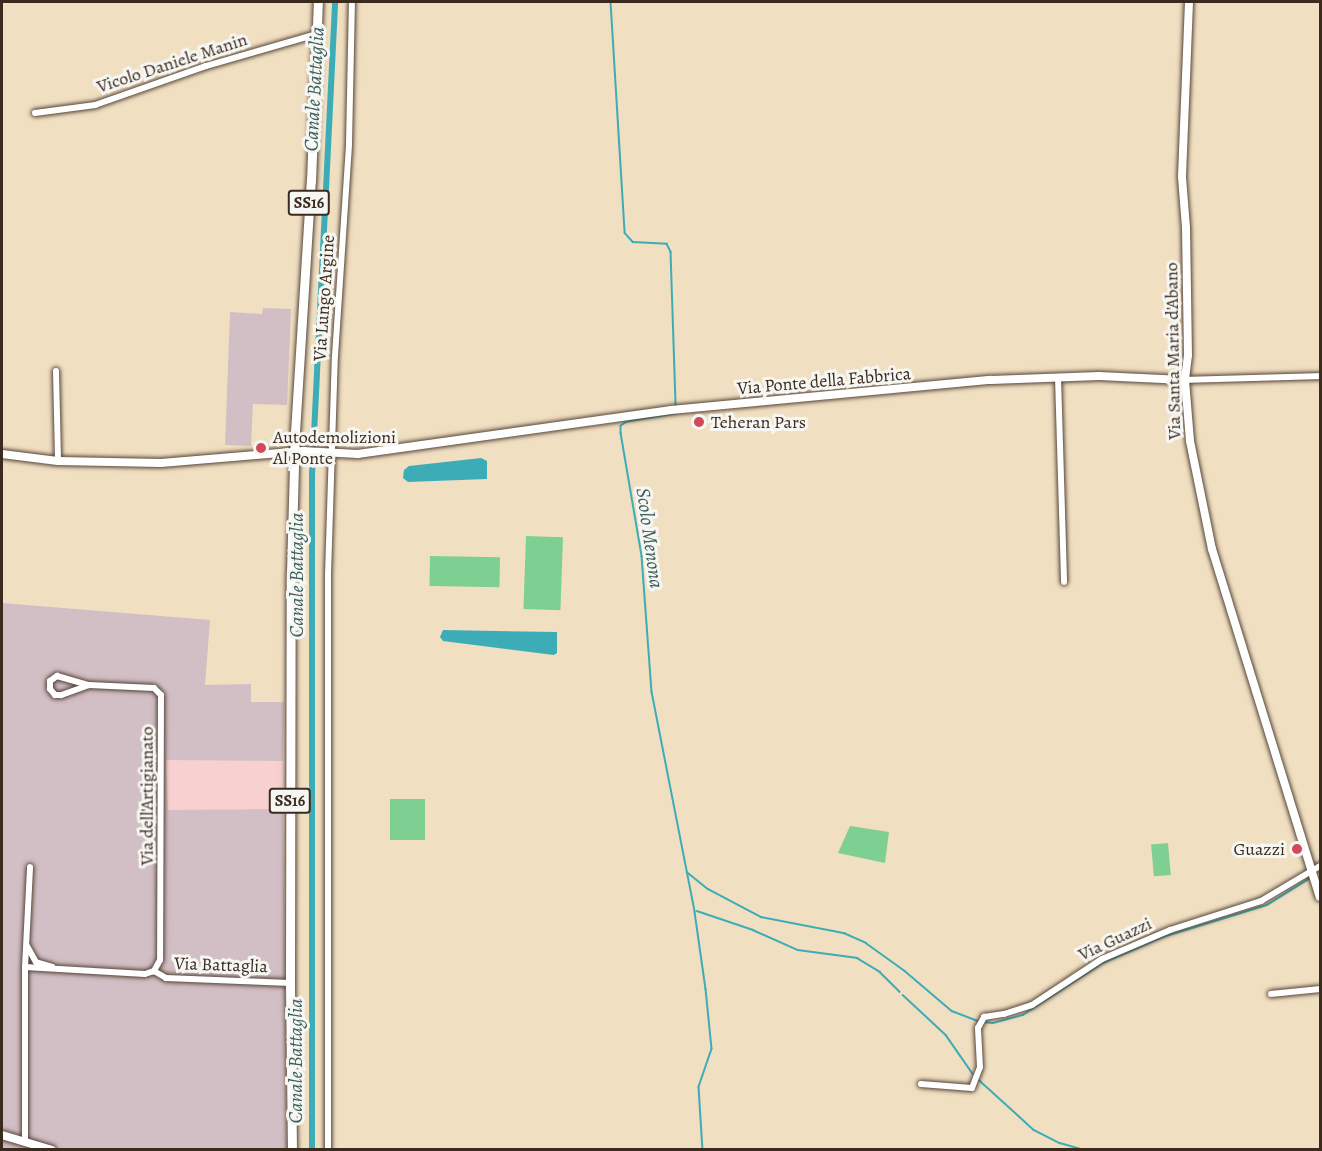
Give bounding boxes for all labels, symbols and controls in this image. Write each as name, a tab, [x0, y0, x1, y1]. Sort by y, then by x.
water label: Canale Battaglia	[299, 26, 329, 152]
street label: Vicolo Daniele Manin	[94, 28, 250, 98]
road number: SS16	[286, 190, 332, 216]
street label: Via Lungo Argine	[309, 234, 339, 362]
street label: Via Santa Maria d'Abano	[1161, 262, 1185, 440]
street label: Via Ponte della Fabbrica	[736, 363, 912, 399]
place label: Teheran Pars	[711, 411, 806, 433]
marker: Teheran Pars	[692, 415, 706, 429]
place label: Autodemolizioni Al Ponte	[273, 427, 396, 470]
marker: Autodemolizioni Al Ponte	[254, 441, 268, 455]
water label: Scolo Menona	[631, 486, 669, 590]
water label: Canale Battaglia	[284, 513, 308, 637]
street label: Via dell'Artigianato	[136, 727, 158, 865]
road number: SS16	[268, 788, 312, 814]
place label: Guazzi	[1234, 838, 1285, 860]
marker: Guazzi	[1290, 842, 1304, 856]
street label: Via Guazzi	[1075, 913, 1155, 965]
street label: Via Battaglia	[174, 953, 268, 977]
water label: Canale Battaglia	[283, 999, 307, 1123]

